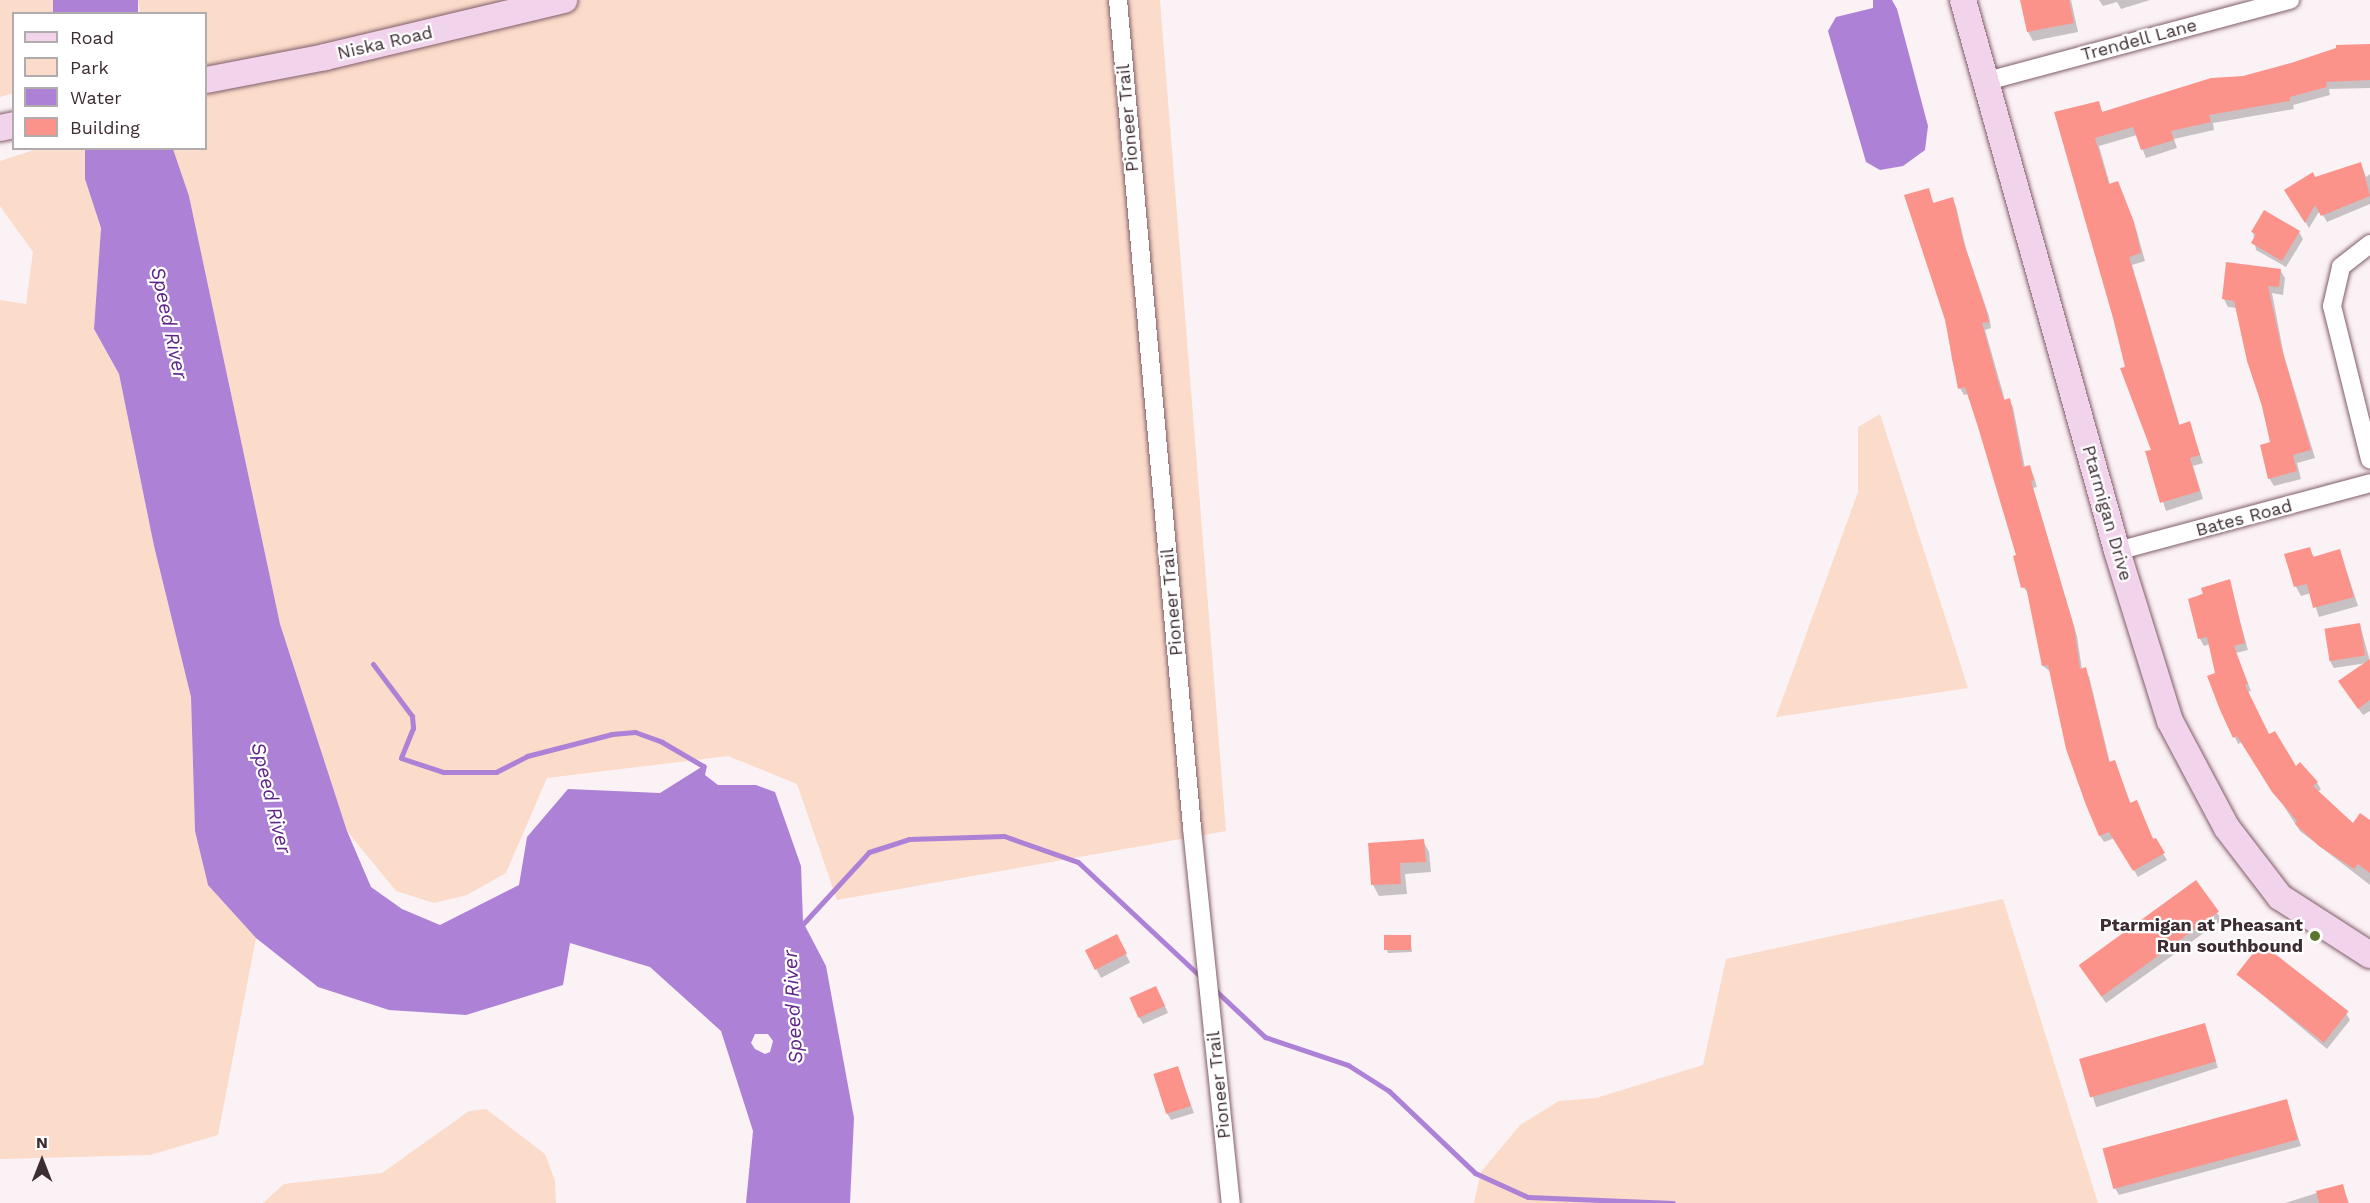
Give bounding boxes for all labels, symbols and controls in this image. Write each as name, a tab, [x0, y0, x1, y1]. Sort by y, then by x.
legend	[12, 12, 207, 150]
street label: Trendell Lane	[2078, 14, 2200, 66]
street label: Niska Road	[335, 21, 435, 65]
text: Road	[70, 27, 114, 48]
text: Park	[70, 57, 109, 78]
street label: Pioneer Trail	[1112, 63, 1144, 173]
text: Water	[70, 87, 122, 108]
text: Building	[70, 117, 140, 138]
water label: Speed River	[145, 265, 193, 381]
street label: Ptarmigan Drive	[2077, 443, 2137, 583]
street label: Bates Road	[2193, 495, 2295, 541]
street label: Pioneer Trail	[1156, 547, 1188, 657]
water label: Speed River	[246, 740, 296, 856]
place label: Ptarmigan at Pheasant Run southbound	[2100, 915, 2303, 958]
marker: Ptarmigan at Pheasant Run southbound	[2308, 929, 2322, 943]
water label: Speed River	[778, 949, 808, 1065]
street label: Pioneer Trail	[1203, 1030, 1235, 1140]
north arrow	[12, 1131, 72, 1191]
text: N	[36, 1133, 48, 1152]

